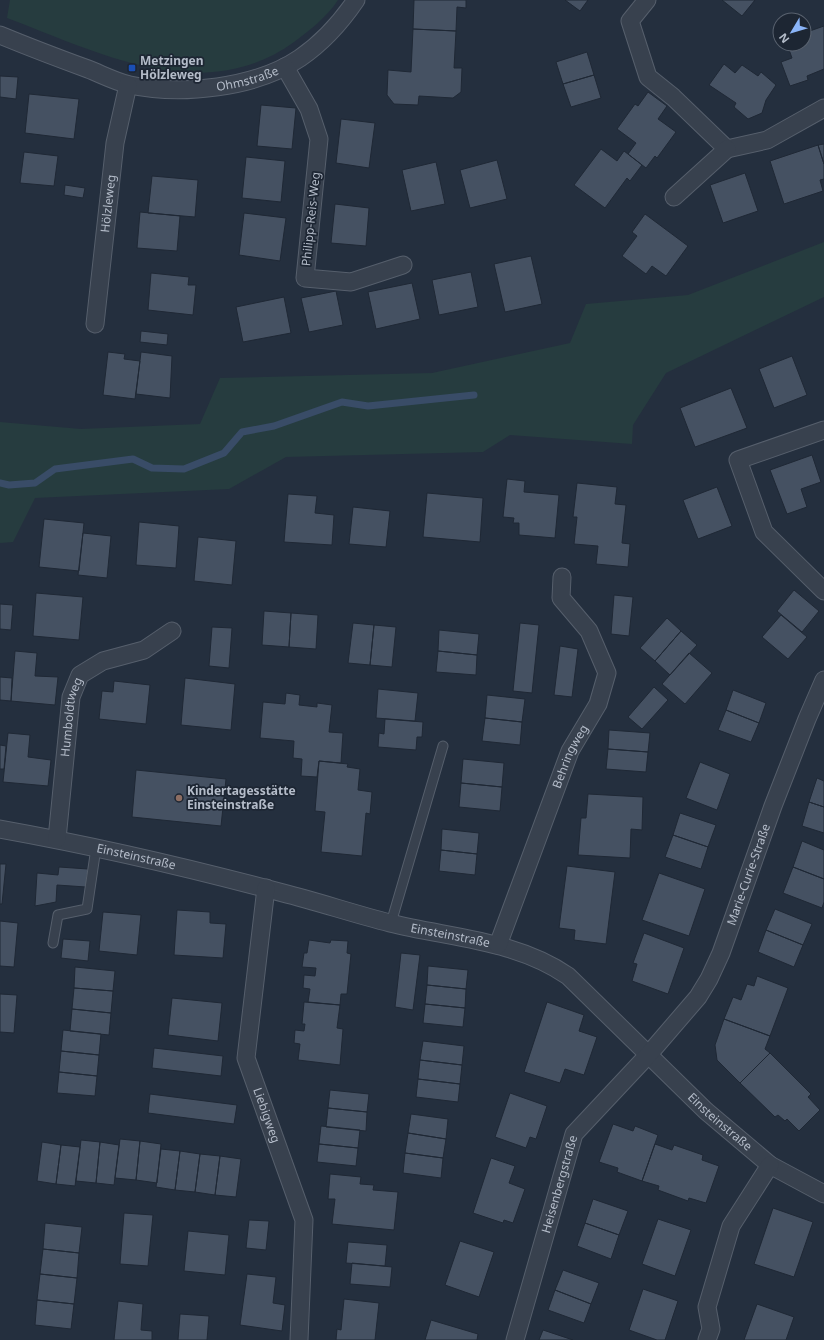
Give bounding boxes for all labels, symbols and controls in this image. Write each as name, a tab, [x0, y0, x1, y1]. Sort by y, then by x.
north arrow	[772, 12, 812, 52]
text: N	[775, 30, 792, 47]
place label: Metzingen Hölzleweg	[140, 52, 204, 83]
street label: Ohmstraße	[215, 62, 281, 95]
marker: Metzingen Hölzleweg	[127, 63, 137, 73]
street label: Philipp-Reis-Weg	[297, 171, 324, 267]
street label: Hölzleweg	[96, 174, 119, 234]
street label: Humboldtweg	[56, 674, 86, 758]
street label: Behringweg	[548, 721, 592, 791]
place label: Kindertagesstätte Einsteinstraße	[187, 782, 296, 813]
marker: Kindertagesstätte Einsteinstraße	[174, 793, 184, 803]
street label: Marie-Curie-Straße	[722, 821, 774, 928]
street label: Einsteinstraße	[95, 839, 178, 874]
street label: Einsteinstraße	[409, 919, 492, 951]
street label: Liebigweg	[249, 1085, 285, 1145]
street label: Einsteinstraße	[684, 1089, 756, 1155]
street label: Heisenbergstraße	[537, 1133, 581, 1235]

